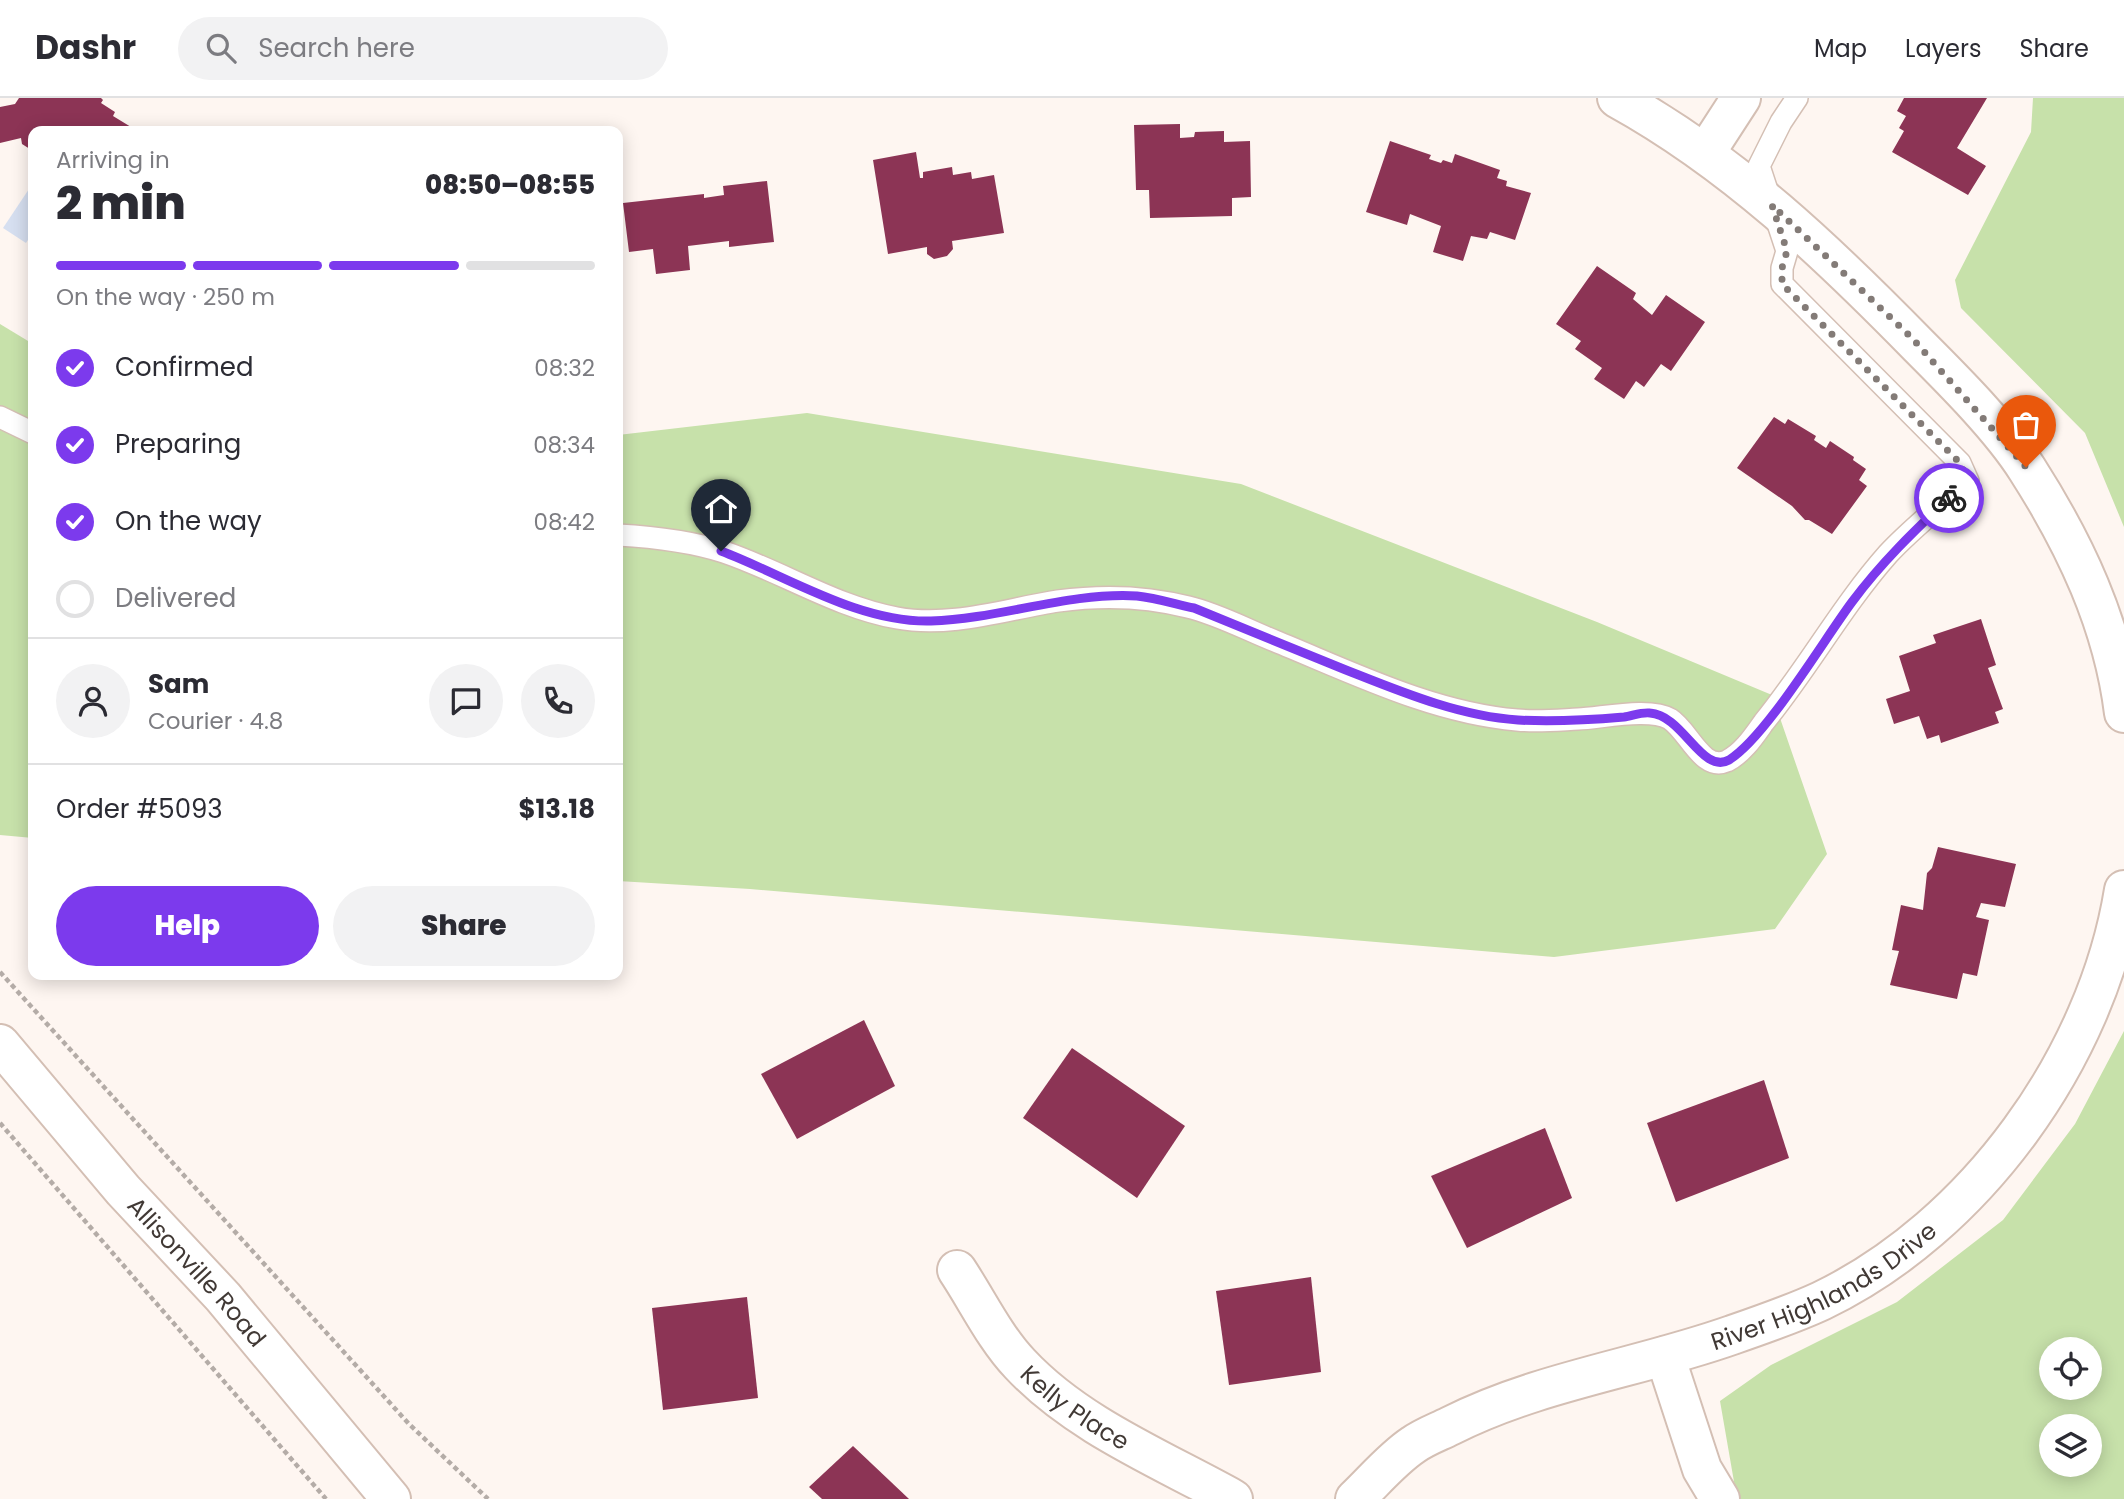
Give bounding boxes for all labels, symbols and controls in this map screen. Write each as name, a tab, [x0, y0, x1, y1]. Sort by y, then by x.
search box	[178, 17, 668, 80]
text: Dashr	[35, 24, 136, 71]
icon: search	[202, 29, 240, 67]
text: Search here	[258, 30, 415, 66]
text: Map	[1814, 32, 1867, 65]
text: Layers	[1905, 32, 1981, 65]
text: Share	[2019, 32, 2089, 65]
text: Arriving in	[56, 144, 170, 176]
text: 08:50–08:55	[425, 167, 595, 203]
text: 2 min	[56, 171, 186, 235]
text: On the way · 250 m	[56, 281, 275, 313]
icon: check	[56, 349, 94, 387]
text: Confirmed	[115, 349, 253, 385]
text: 08:32	[534, 352, 595, 384]
pin	[1996, 395, 2056, 467]
icon: bag	[2007, 406, 2045, 444]
icon: check	[56, 426, 94, 464]
text: Preparing	[115, 426, 241, 462]
text: 08:34	[533, 429, 595, 461]
courier	[1914, 463, 1984, 533]
pin	[691, 479, 751, 551]
icon: bike	[1930, 479, 1968, 517]
icon: home	[702, 490, 740, 528]
icon: check	[56, 503, 94, 541]
text: On the way	[115, 503, 262, 539]
text: 08:42	[533, 506, 595, 538]
text: Delivered	[115, 580, 236, 616]
button: person	[56, 664, 130, 738]
button: chat	[429, 664, 503, 738]
button: phone	[521, 664, 595, 738]
text: Sam	[148, 666, 209, 702]
text: Courier · 4.8	[148, 705, 283, 737]
text: Order #5093	[56, 791, 223, 827]
text: $13.18	[518, 791, 595, 827]
button: Help	[56, 886, 319, 966]
button: Share	[333, 886, 595, 966]
street label: Allisonville Road	[121, 1189, 274, 1353]
street label: River Highlands Drive	[1707, 1214, 1943, 1358]
map controls	[2039, 1337, 2102, 1477]
button: locate	[2039, 1337, 2102, 1400]
street label: Kelly Place	[1014, 1358, 1136, 1457]
button: layers	[2039, 1414, 2102, 1477]

